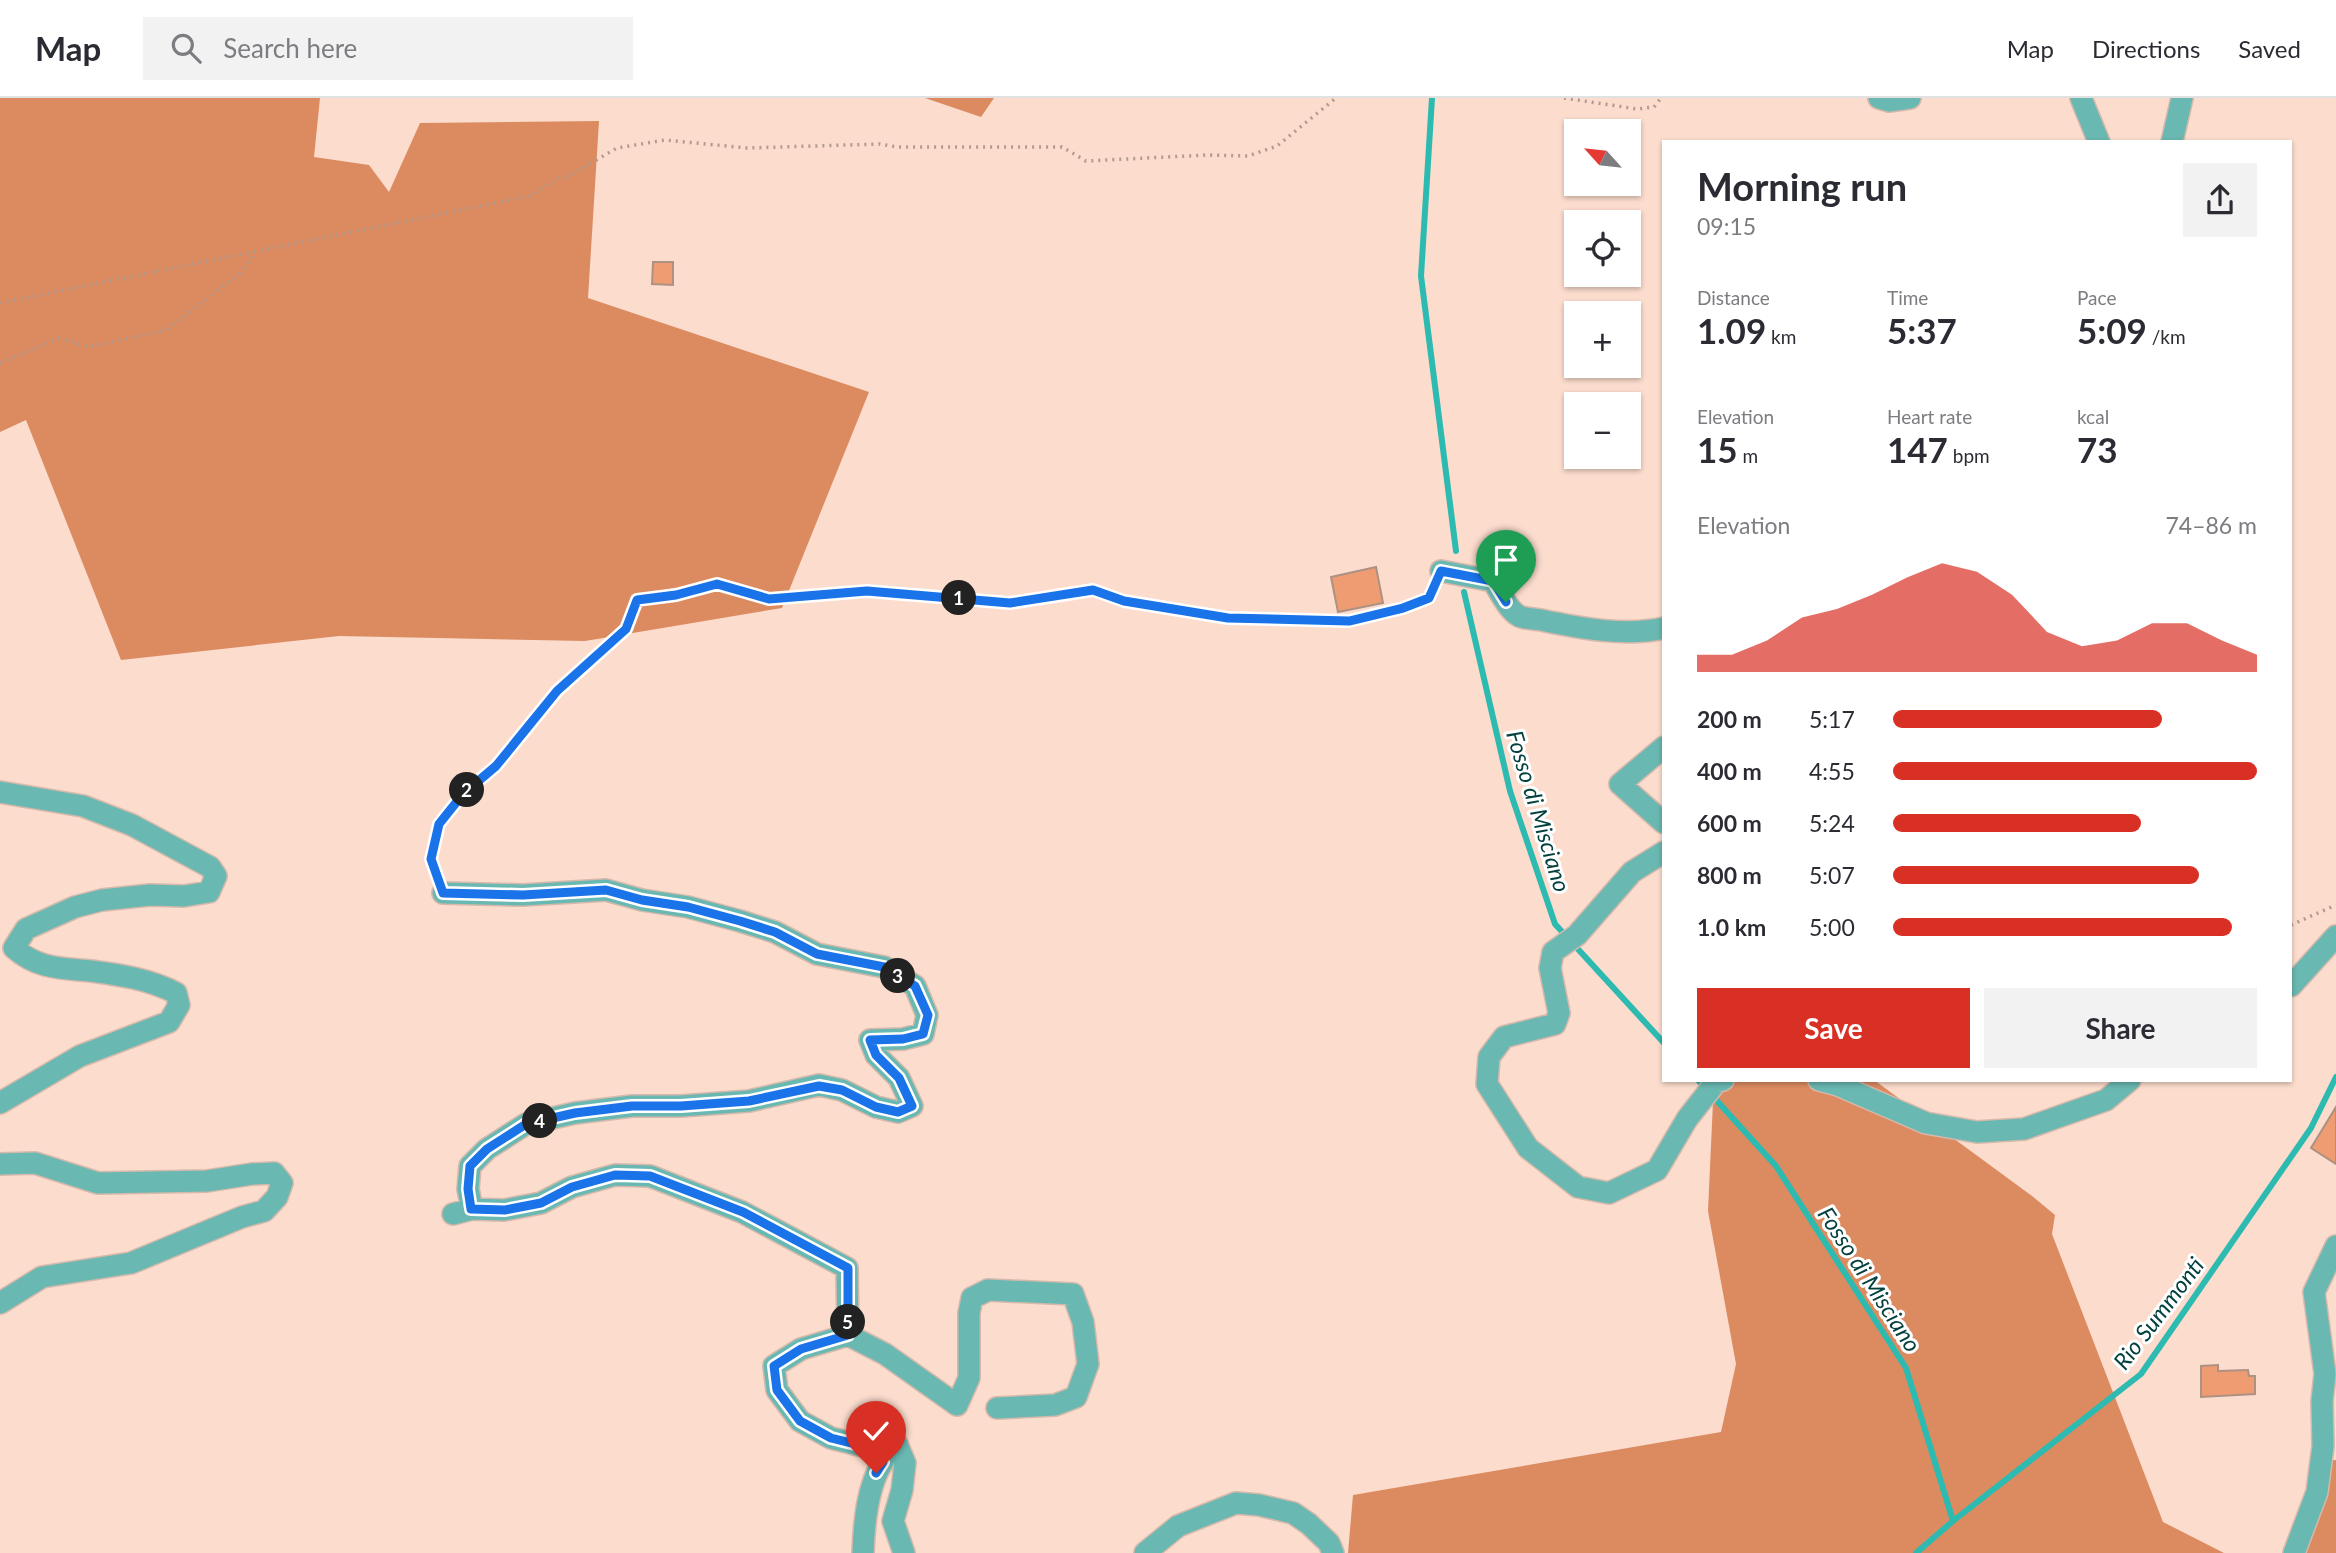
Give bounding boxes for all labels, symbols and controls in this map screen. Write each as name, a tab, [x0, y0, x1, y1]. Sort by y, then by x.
search box	[143, 17, 633, 80]
text: Map	[35, 28, 101, 68]
icon: search	[167, 29, 205, 67]
text: Search here	[223, 32, 357, 64]
text: Map	[2007, 34, 2054, 63]
text: Directions	[2092, 34, 2200, 63]
text: Saved	[2238, 34, 2301, 63]
north arrow	[1564, 119, 1642, 196]
map controls	[1564, 119, 1641, 469]
text: Morning run	[1697, 163, 1907, 209]
button: share	[2183, 163, 2257, 237]
button: locate	[1564, 210, 1641, 287]
text: 09:15	[1697, 212, 1756, 240]
text: Distance	[1697, 286, 1770, 309]
text: Time	[1887, 286, 1928, 309]
text: Pace	[2077, 286, 2116, 309]
button: +	[1564, 301, 1641, 378]
text: 1.09	[1697, 309, 1766, 351]
text: 5:37	[1887, 309, 1957, 351]
text: 5:09	[2077, 309, 2147, 351]
text: km	[1766, 325, 1796, 348]
text: /km	[2147, 325, 2186, 348]
button: −	[1564, 392, 1641, 469]
text: Elevation	[1697, 405, 1774, 428]
text: Heart rate	[1887, 405, 1972, 428]
text: kcal	[2077, 405, 2109, 428]
text: 15	[1697, 428, 1738, 470]
text: 147	[1887, 428, 1948, 470]
text: 73	[2077, 428, 2118, 470]
text: m	[1738, 444, 1758, 467]
text: bpm	[1948, 444, 1990, 467]
text: Elevation	[1697, 511, 1790, 539]
text: 74–86 m	[2165, 511, 2257, 539]
pin	[1476, 530, 1536, 602]
icon: arrive	[1487, 541, 1525, 579]
pin: 1	[942, 580, 976, 616]
text: 1	[953, 586, 964, 609]
text: 200 m	[1697, 705, 1762, 733]
text: 5:17	[1809, 705, 1855, 733]
water label: Fosso di Misciano	[1501, 727, 1577, 895]
text: 400 m	[1697, 757, 1762, 785]
text: 4:55	[1809, 757, 1855, 785]
pin: 2	[449, 772, 484, 808]
text: 2	[461, 778, 472, 801]
text: 600 m	[1697, 809, 1762, 837]
text: 5:24	[1809, 809, 1855, 837]
text: 800 m	[1697, 861, 1762, 889]
text: 5:07	[1809, 861, 1855, 889]
text: 1.0 km	[1697, 913, 1766, 941]
text: 5:00	[1809, 913, 1855, 941]
pin: 3	[880, 958, 916, 994]
text: 3	[892, 964, 903, 987]
button: Save	[1697, 988, 1970, 1068]
button: Share	[1984, 988, 2257, 1068]
pin: 4	[522, 1104, 558, 1138]
text: 4	[534, 1109, 545, 1132]
water label: Fosso di Misciano	[1813, 1201, 1927, 1357]
water label: Rio Summonti	[2107, 1251, 2210, 1374]
pin: 5	[830, 1304, 866, 1340]
text: 5	[842, 1310, 853, 1333]
pin	[846, 1401, 906, 1473]
icon: check	[857, 1412, 895, 1450]

